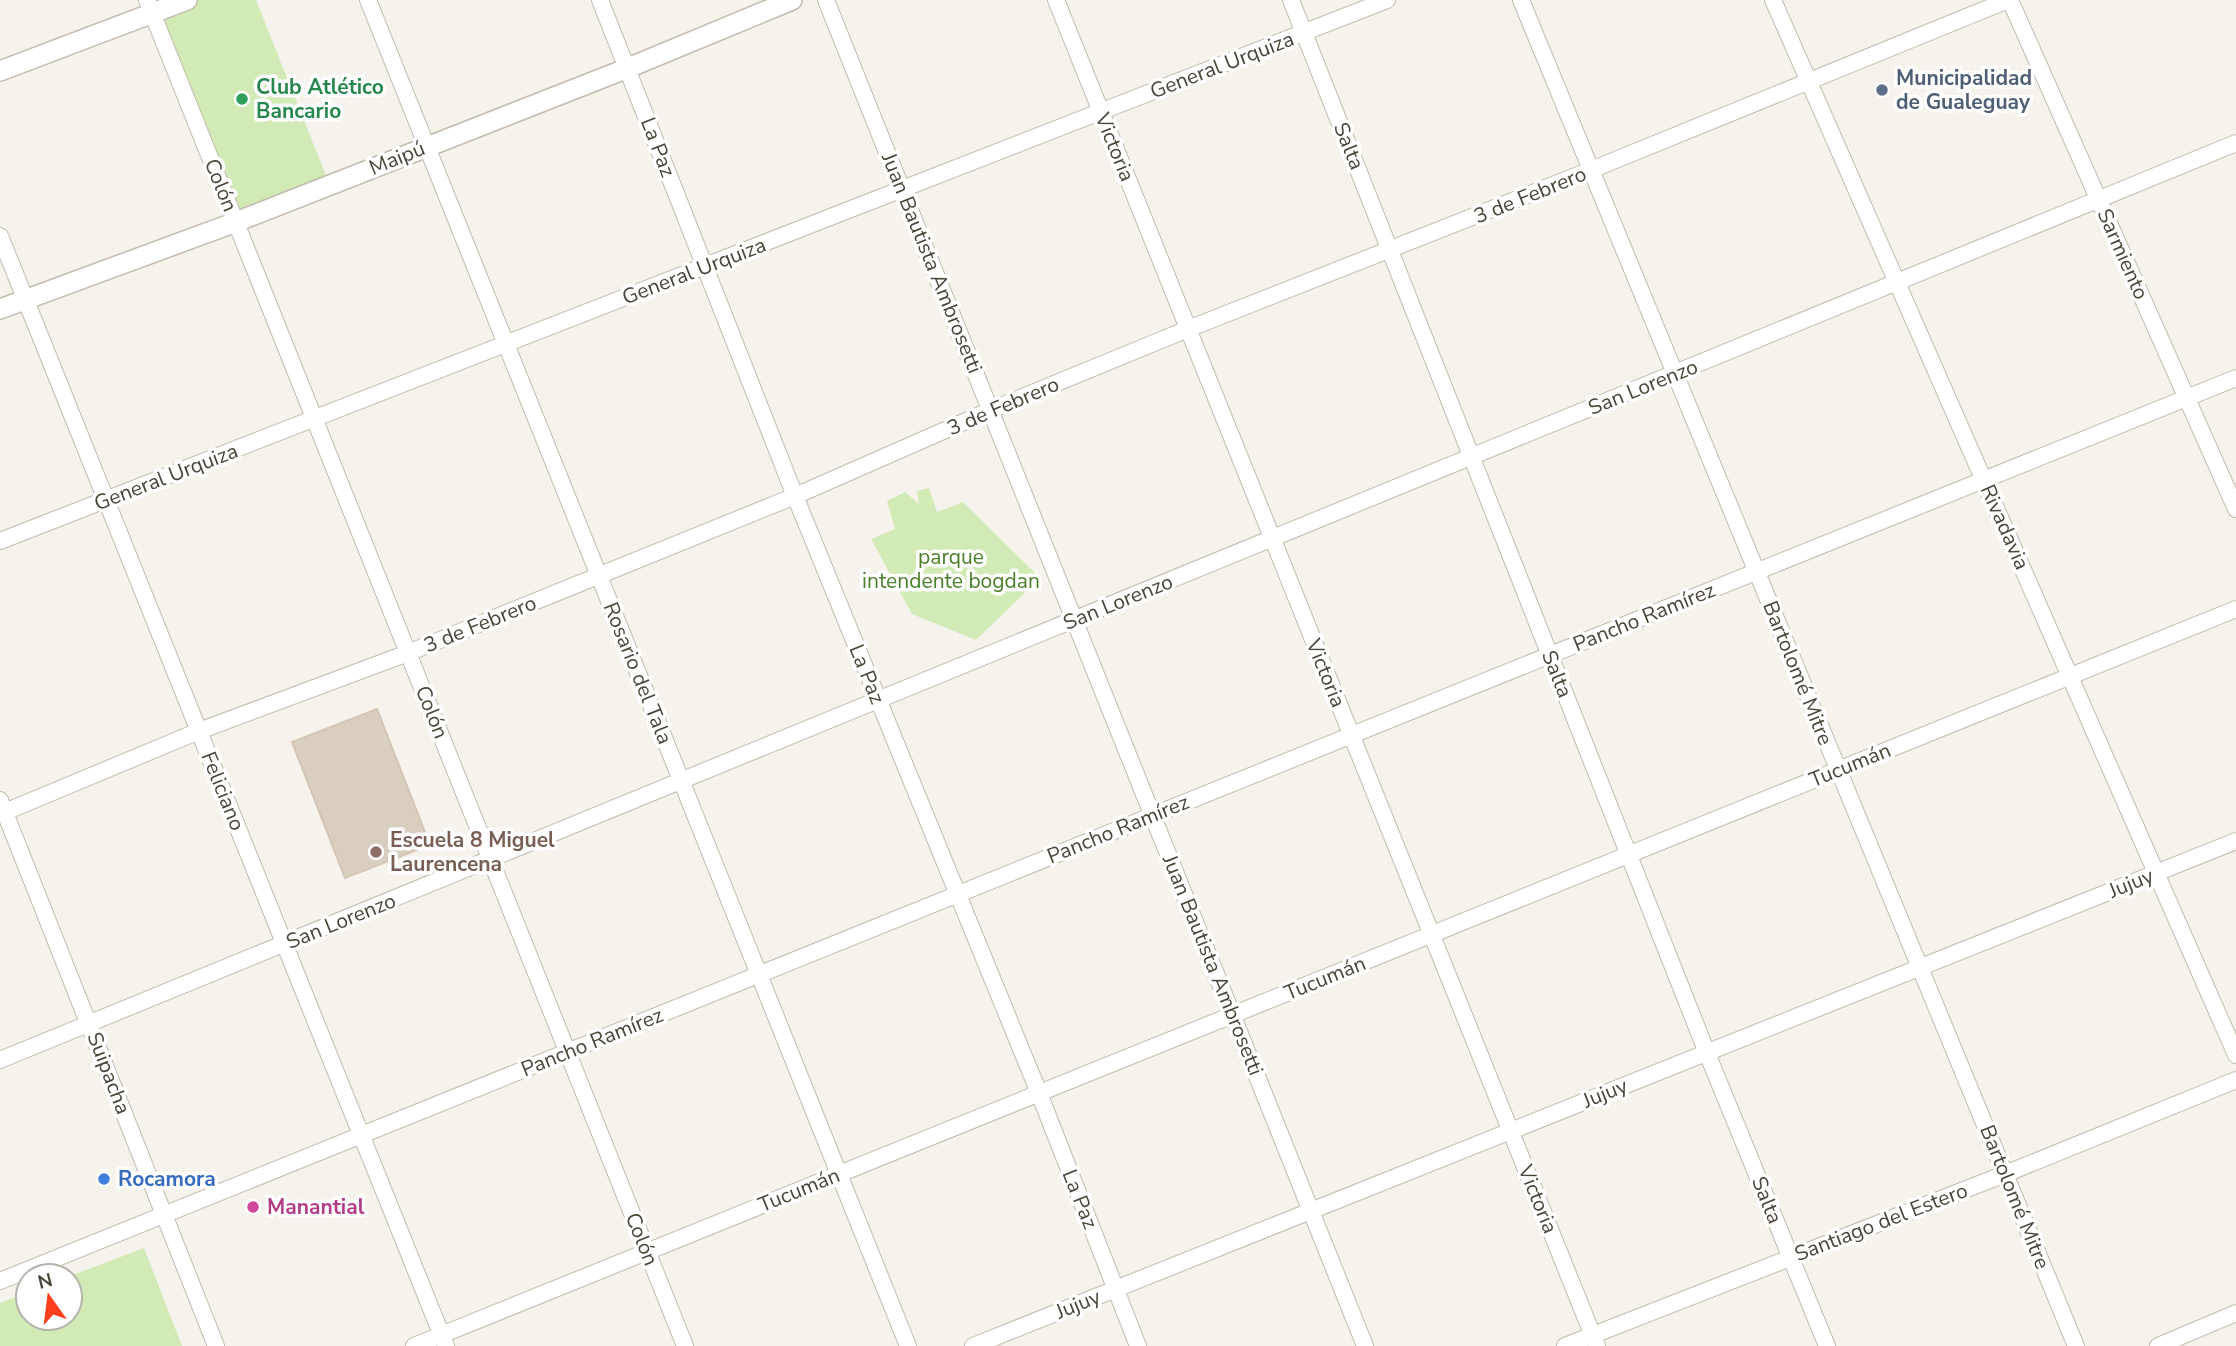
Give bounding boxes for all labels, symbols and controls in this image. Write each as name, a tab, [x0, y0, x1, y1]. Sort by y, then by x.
street label: General Urquiza	[1146, 25, 1298, 105]
place label: Municipalidad de Gualeguay	[1896, 64, 2032, 116]
place label: Club Atlético Bancario	[256, 73, 384, 125]
marker: Municipalidad de Gualeguay	[1874, 82, 1890, 98]
marker: Club Atlético Bancario	[234, 91, 250, 107]
street label: Victoria	[1088, 108, 1141, 185]
street label: La Paz	[634, 113, 682, 181]
street label: Salta	[1327, 118, 1371, 174]
street label: Maipú	[365, 134, 429, 182]
street label: Juan Bautista Ambrosetti	[875, 148, 989, 377]
street label: Colón	[198, 154, 244, 216]
street label: 3 de Febrero	[1470, 160, 1590, 230]
street label: Sarmiento	[2091, 204, 2155, 304]
street label: General Urquiza	[618, 231, 770, 311]
street label: San Lorenzo	[1584, 352, 1702, 422]
street label: 3 de Febrero	[943, 370, 1063, 442]
street label: General Urquiza	[90, 437, 242, 517]
street label: Rivadavia	[1974, 480, 2036, 574]
park label: parque intendente bogdan	[862, 543, 1040, 595]
street label: San Lorenzo	[1059, 567, 1177, 637]
street label: Pancho Ramírez	[1569, 576, 1719, 658]
street label: 3 de Febrero	[420, 589, 540, 659]
street label: Bartolomé Mitre	[1756, 597, 1840, 749]
street label: Rosario del Tala	[597, 598, 679, 748]
street label: Victoria	[1299, 634, 1352, 711]
street label: La Paz	[842, 640, 892, 708]
street label: Salta	[1535, 646, 1579, 702]
street label: Colón	[409, 681, 455, 743]
street label: Tucumán	[1805, 736, 1895, 794]
street label: Feliciano	[195, 747, 251, 835]
street label: Pancho Ramírez	[1043, 788, 1193, 870]
place label: Escuela 8 Miguel Laurencena	[390, 826, 555, 878]
marker: Escuela 8 Miguel Laurencena	[368, 844, 384, 860]
street label: Juan Bautista Ambrosetti	[1156, 850, 1270, 1079]
street label: Jujuy	[2103, 861, 2158, 905]
street label: San Lorenzo	[282, 886, 400, 956]
street label: Tucumán	[1280, 949, 1370, 1007]
street label: Pancho Ramírez	[517, 1001, 667, 1083]
street label: Suipacha	[81, 1028, 137, 1118]
street label: Jujuy	[1577, 1071, 1632, 1115]
street label: Bartolomé Mitre	[1973, 1121, 2057, 1273]
street label: Victoria	[1511, 1160, 1564, 1237]
street label: Tucumán	[754, 1161, 844, 1219]
place label: Rocamora	[118, 1165, 216, 1193]
street label: La Paz	[1055, 1165, 1105, 1233]
marker: Rocamora	[96, 1171, 112, 1187]
street label: Salta	[1745, 1172, 1789, 1228]
street label: Santiago del Estero	[1790, 1176, 1972, 1268]
place label: Manantial	[267, 1193, 365, 1221]
marker: Manantial	[245, 1199, 261, 1215]
street label: Colón	[619, 1208, 665, 1270]
north arrow	[14, 1262, 84, 1332]
text: N	[35, 1267, 55, 1296]
street label: Jujuy	[1050, 1282, 1105, 1326]

